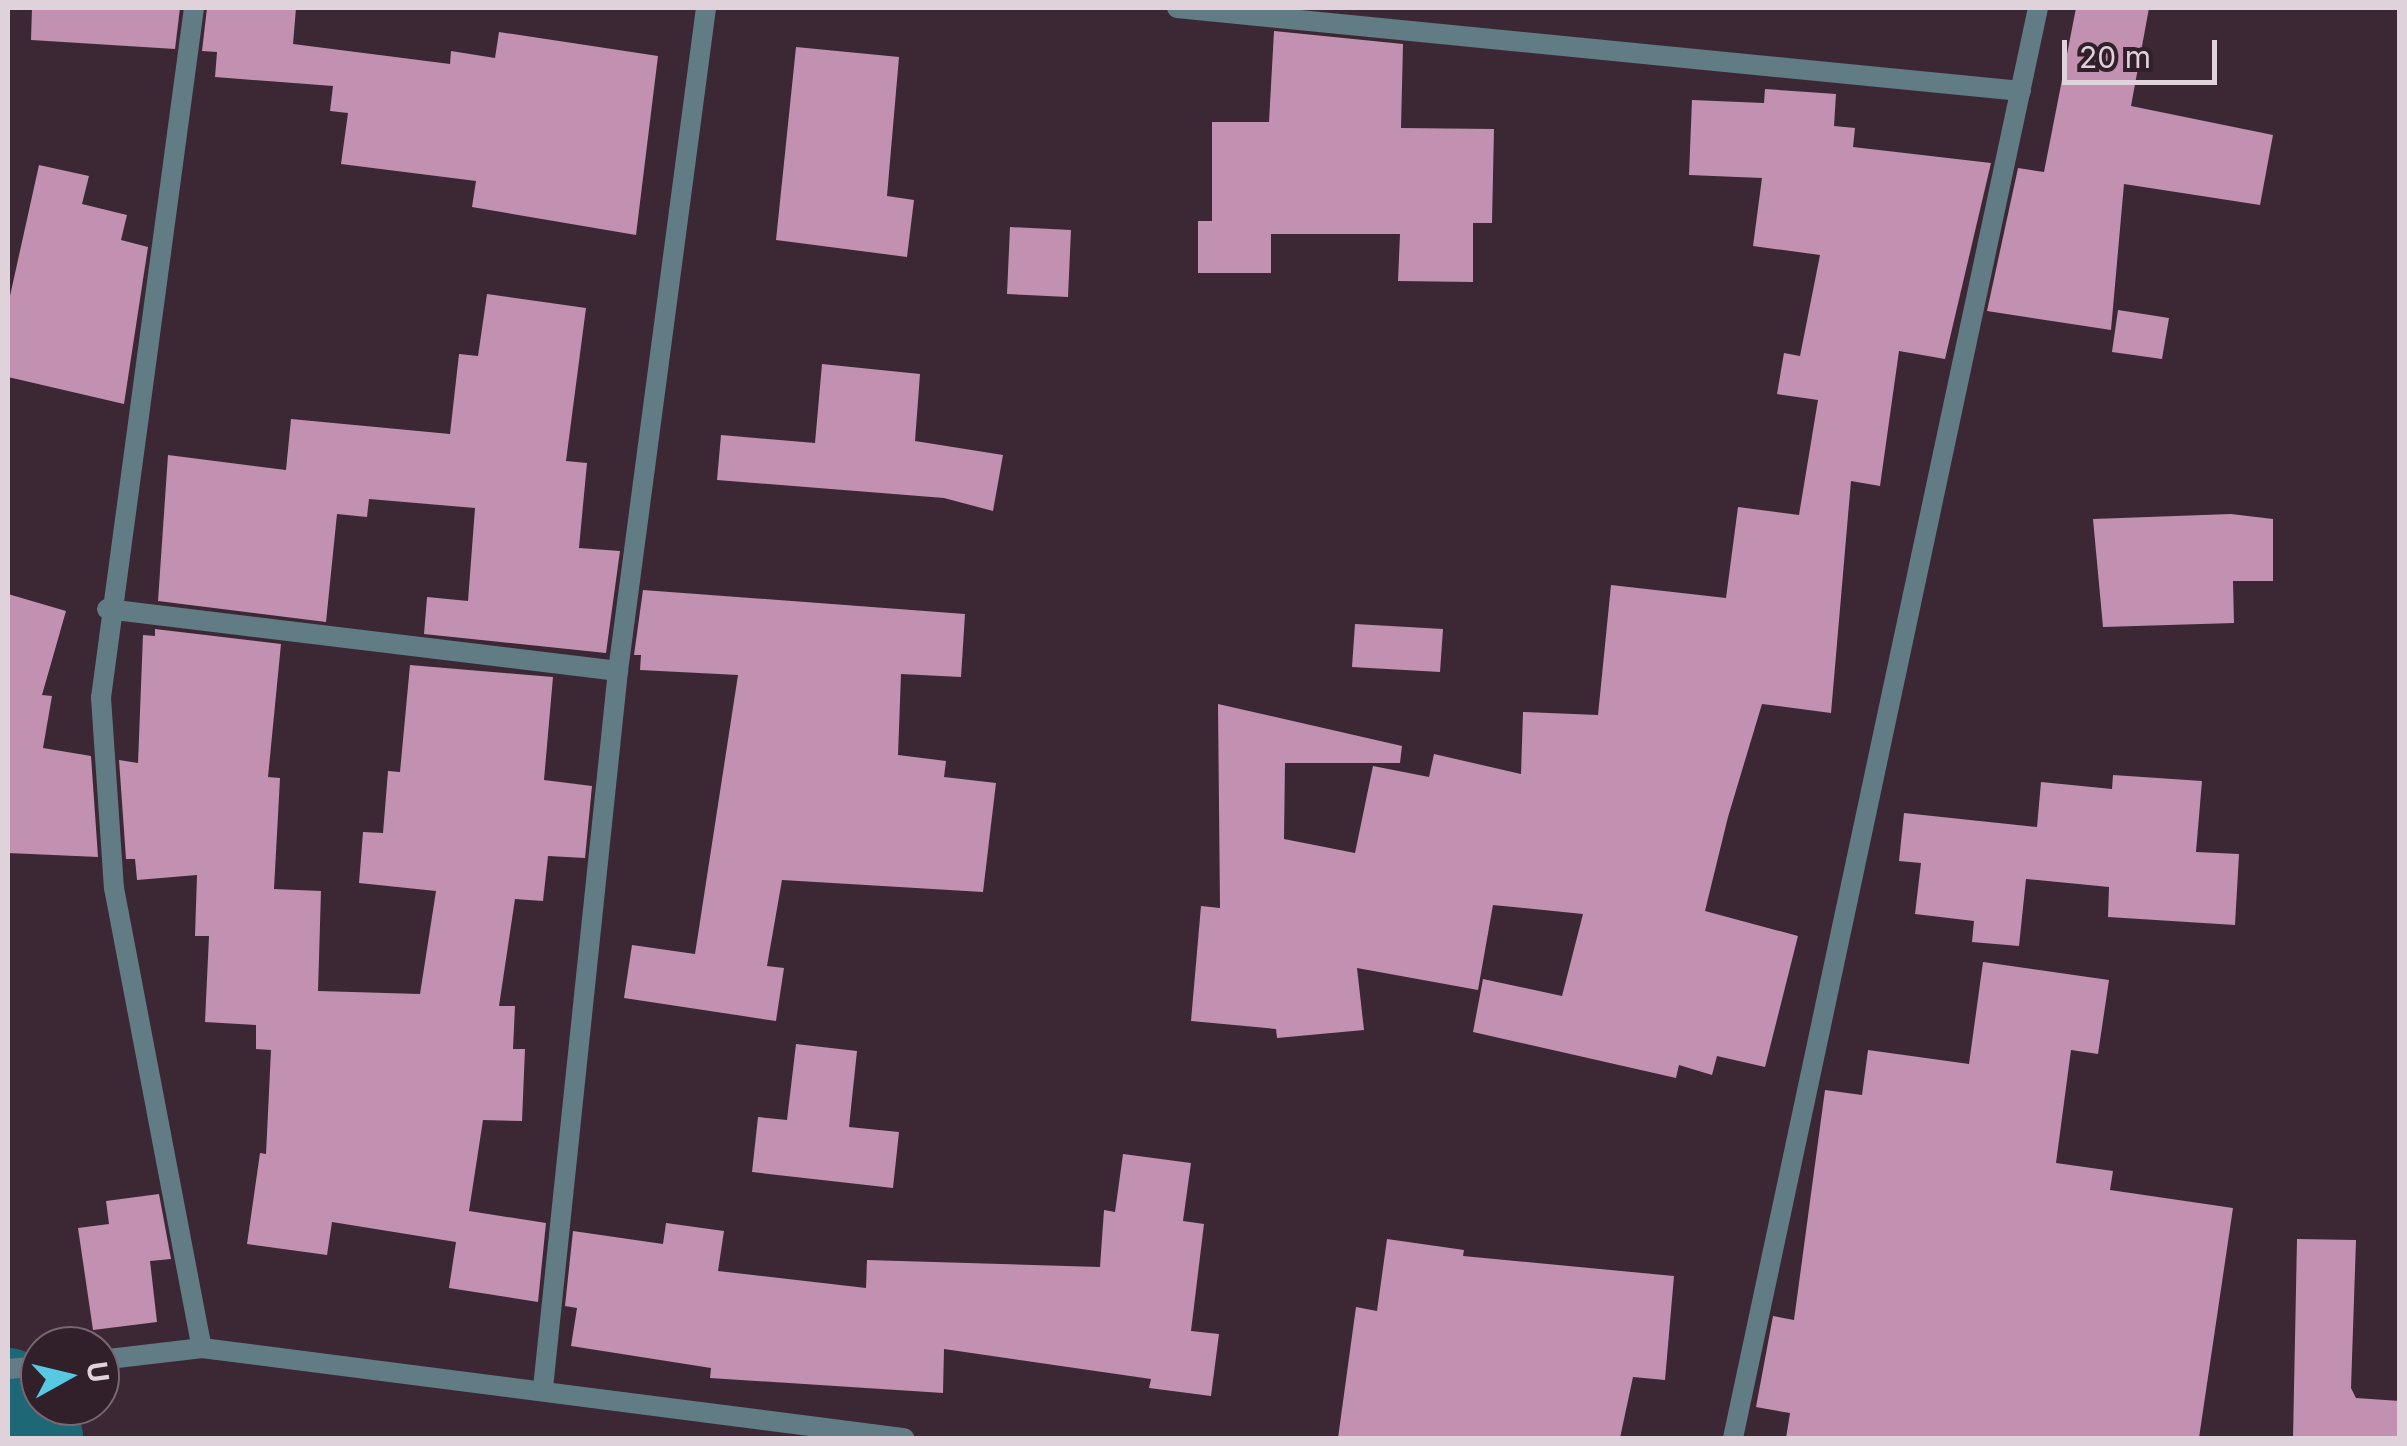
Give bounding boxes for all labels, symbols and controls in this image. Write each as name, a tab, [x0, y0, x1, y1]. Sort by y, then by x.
scale bar	[2067, 20, 2222, 82]
text: 20 m	[2079, 39, 2151, 75]
north arrow	[20, 1326, 120, 1426]
text: U	[79, 1360, 116, 1385]

